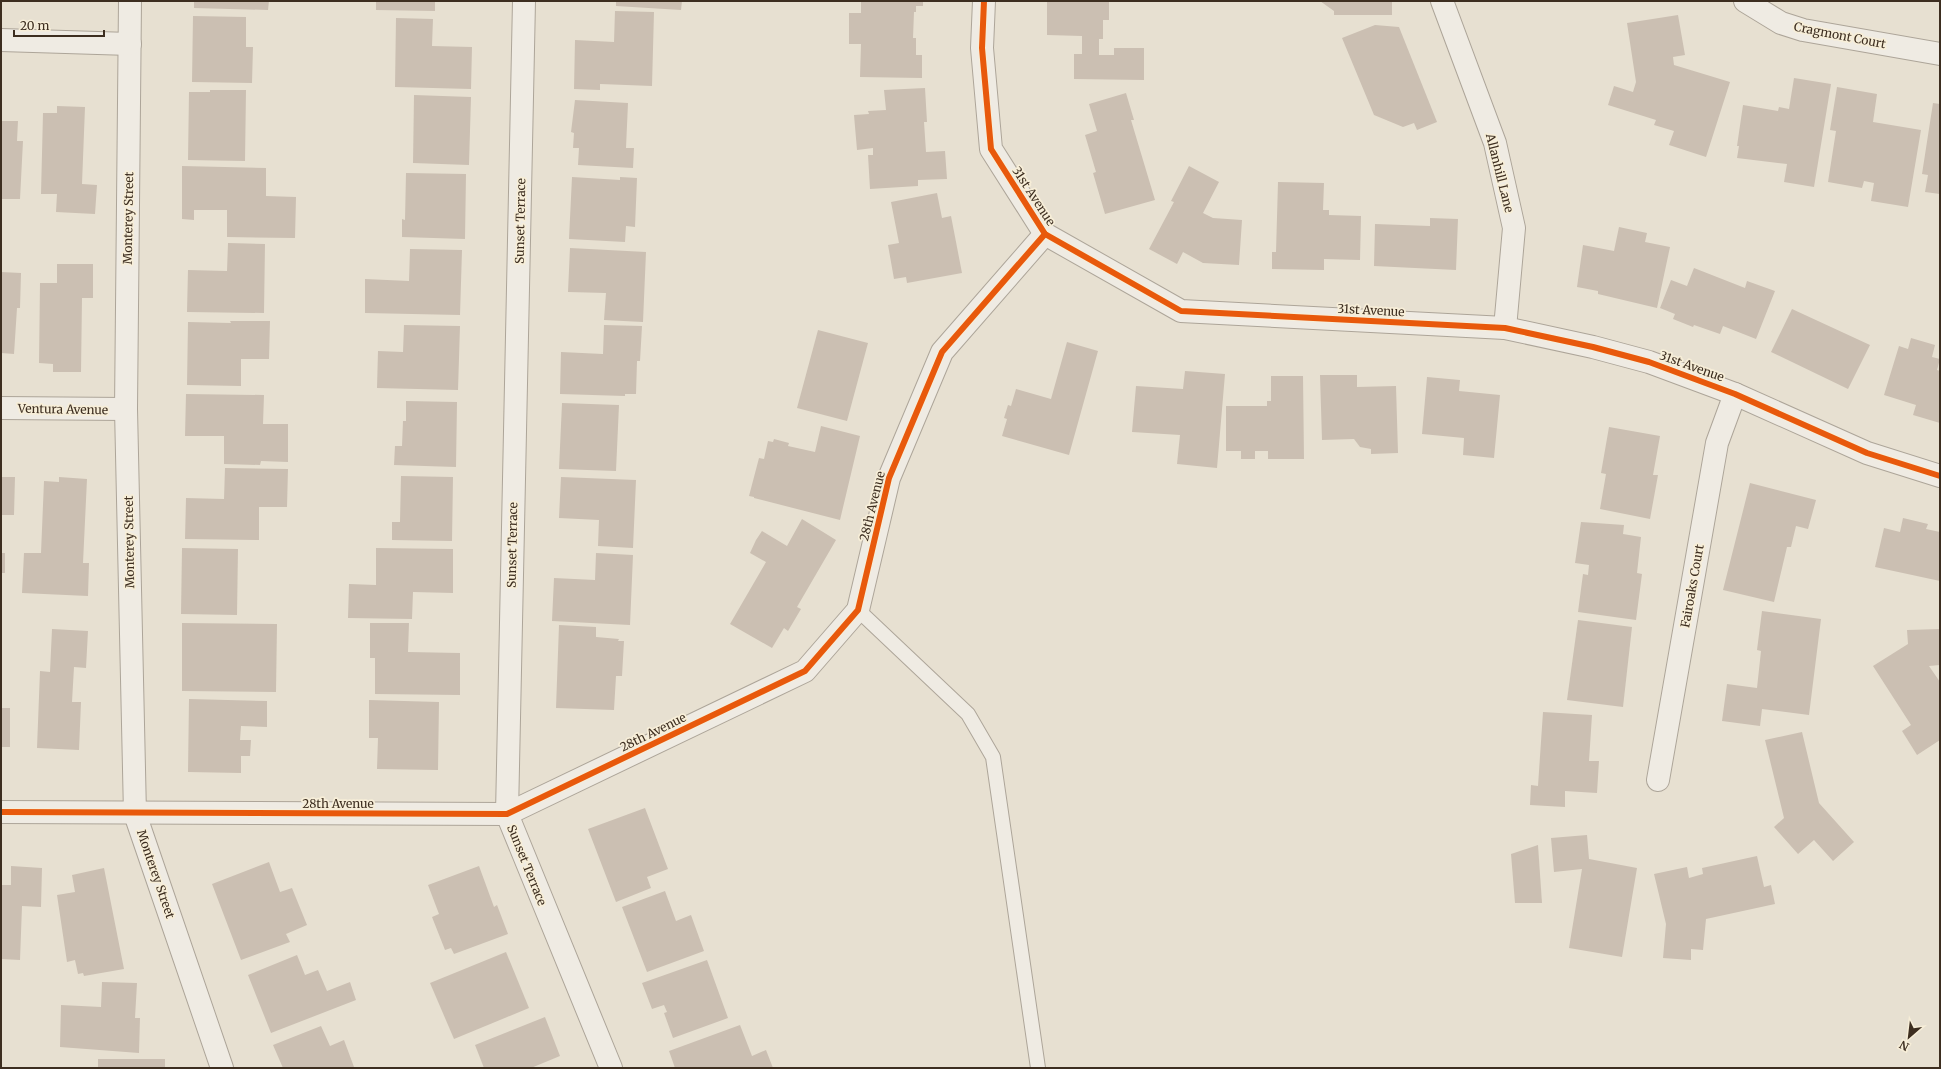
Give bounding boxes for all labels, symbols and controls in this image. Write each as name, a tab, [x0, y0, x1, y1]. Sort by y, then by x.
scale bar	[14, 12, 104, 38]
text: 20 m	[20, 18, 49, 33]
street label: Cragmont Court	[1793, 19, 1888, 51]
street label: Allanhill Lane	[1483, 131, 1517, 214]
street label: 31st Avenue	[1009, 164, 1059, 228]
street label: Monterey Street	[120, 171, 136, 265]
street label: Sunset Terrace	[512, 178, 528, 264]
street label: 31st Avenue	[1337, 301, 1405, 319]
street label: 31st Avenue	[1658, 347, 1726, 385]
street label: Ventura Avenue	[17, 401, 108, 417]
street label: 28th Avenue	[856, 469, 888, 543]
street label: Monterey Street	[121, 495, 137, 589]
street label: Sunset Terrace	[504, 502, 520, 588]
street label: Fairoaks Court	[1677, 543, 1707, 629]
street label: 28th Avenue	[618, 710, 688, 754]
street label: 28th Avenue	[302, 796, 374, 811]
street label: Sunset Terrace	[504, 822, 550, 908]
street label: Monterey Street	[134, 828, 178, 921]
north arrow	[1889, 1017, 1929, 1057]
text: N	[1897, 1037, 1911, 1054]

